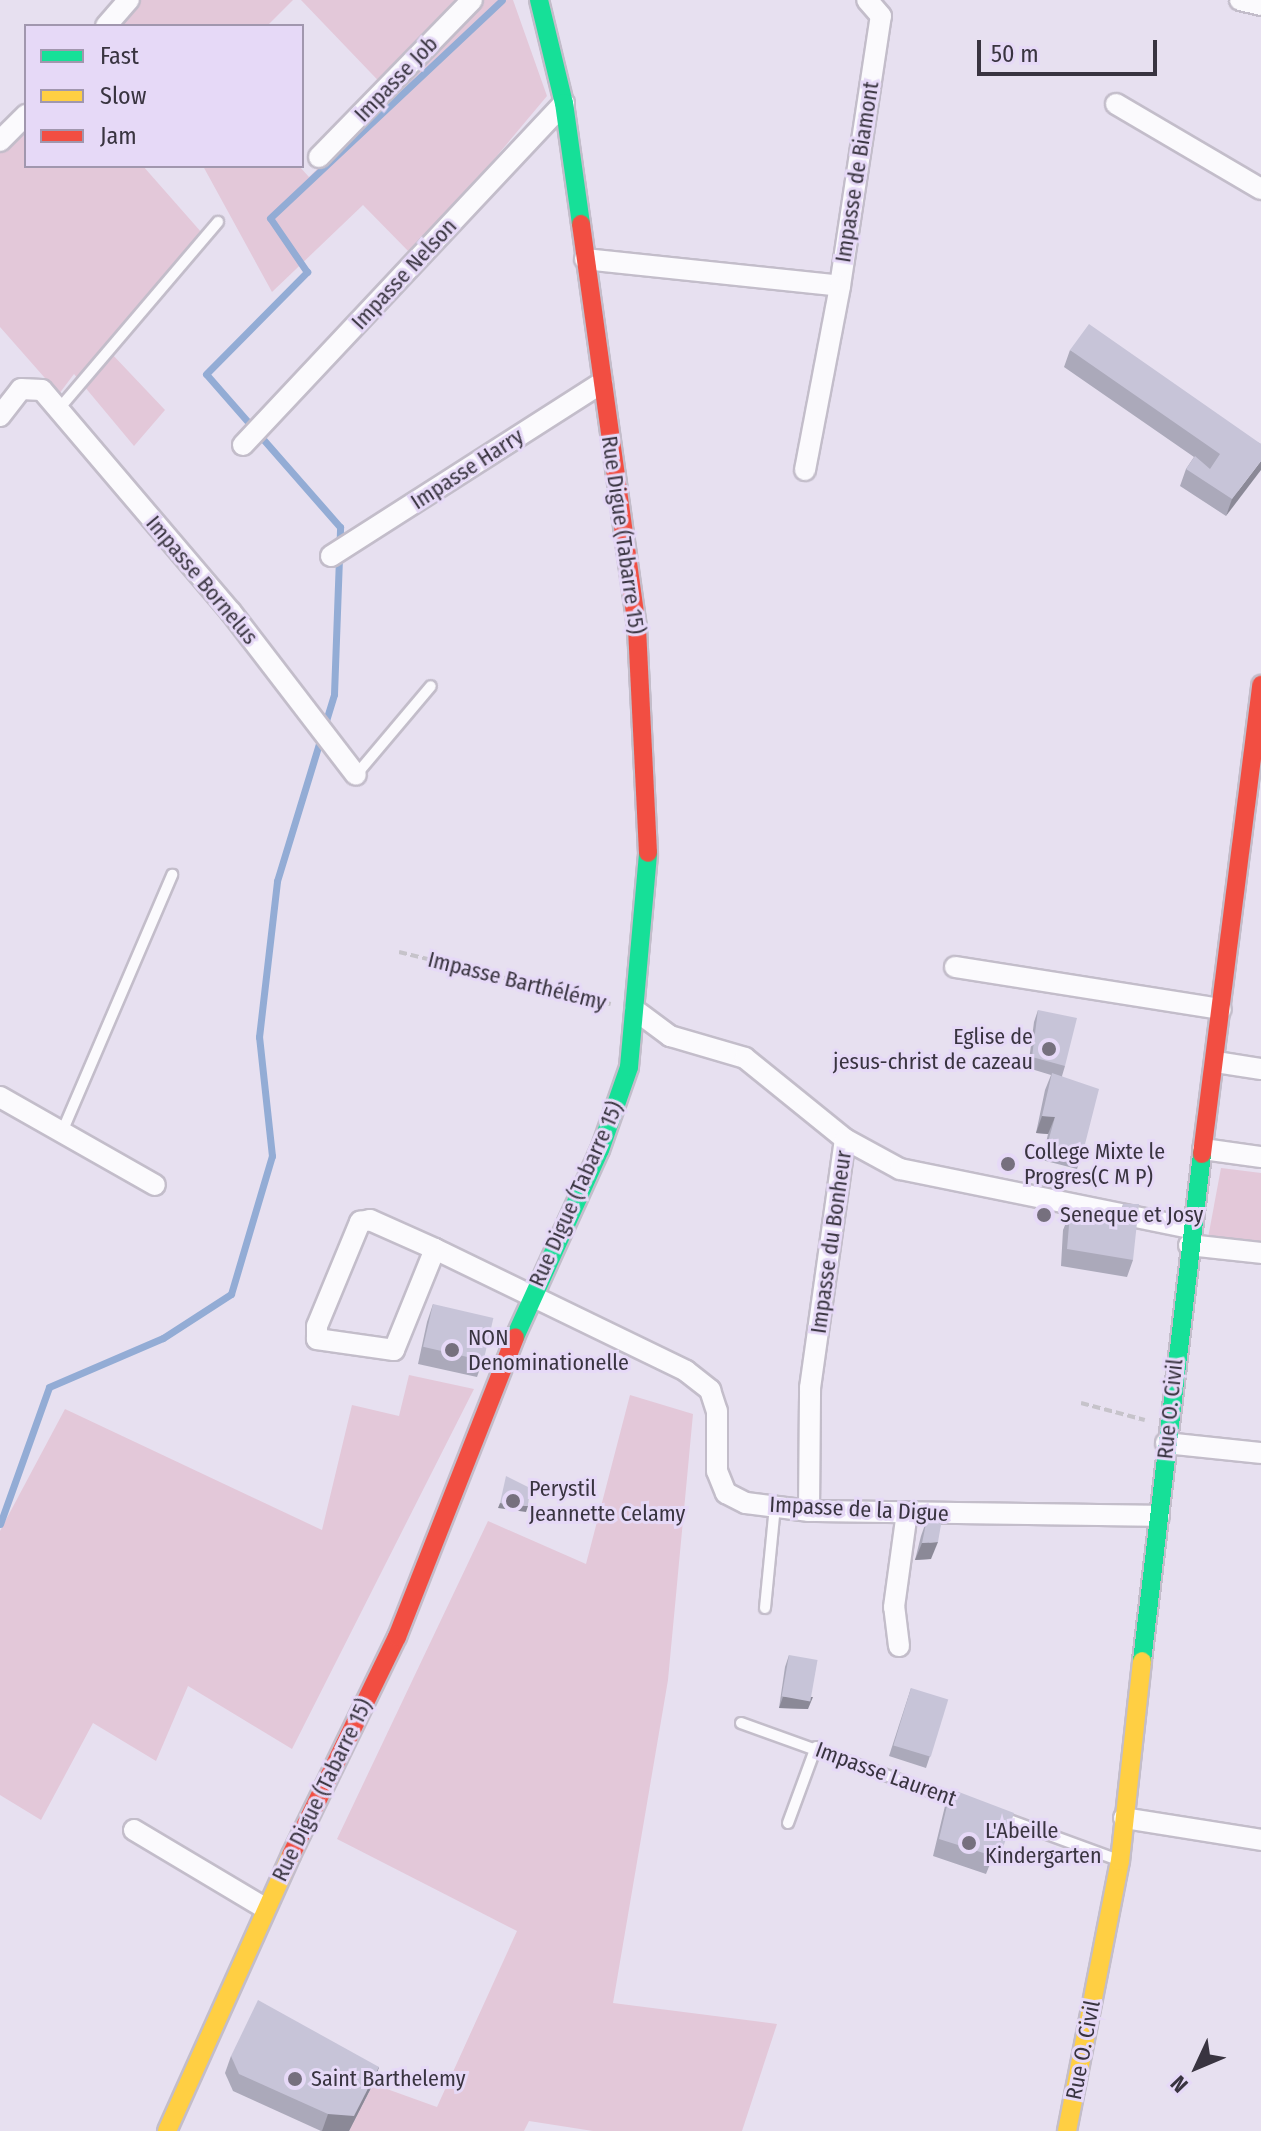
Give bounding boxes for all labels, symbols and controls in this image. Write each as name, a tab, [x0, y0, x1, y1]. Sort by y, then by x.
legend	[24, 24, 304, 168]
scale bar	[981, 24, 1161, 74]
street label: Impasse Job	[349, 31, 443, 127]
text: 50 m	[991, 40, 1039, 68]
text: Fast	[100, 42, 139, 70]
street label: Impasse de Biamont	[830, 80, 884, 264]
text: Slow	[100, 82, 146, 110]
text: Jam	[100, 122, 137, 150]
street label: Impasse Nelson	[346, 213, 462, 335]
street label: Impasse Harry	[406, 423, 528, 515]
street label: Rue Digue (Tabarre 15)	[596, 434, 650, 636]
street label: Impasse Bornelus	[141, 510, 263, 650]
street label: Impasse Barthélémy	[425, 946, 609, 1016]
place label: Eglise de jesus-christ de cazeau	[833, 1023, 1033, 1074]
marker: Eglise de jesus-christ de cazeau	[1040, 1040, 1058, 1058]
street label: Rue Digue (Tabarre 15)	[523, 1097, 629, 1291]
place label: College Mixte le Progres(C M P)	[1024, 1138, 1165, 1190]
street label: Impasse du Bonheur	[805, 1149, 857, 1335]
marker: College Mixte le Progres(C M P)	[999, 1155, 1017, 1173]
place label: Seneque et Josy	[1060, 1202, 1203, 1228]
marker: Seneque et Josy	[1035, 1206, 1053, 1224]
place label: NON Denominationelle	[468, 1324, 629, 1376]
marker: NON Denominationelle	[443, 1341, 461, 1359]
street label: Rue O. Civil	[1152, 1358, 1188, 1460]
place label: Perystil Jeannette Celamy	[529, 1475, 685, 1526]
street label: Impasse de la Digue	[769, 1491, 949, 1527]
marker: Perystil Jeannette Celamy	[504, 1492, 522, 1510]
street label: Rue Digue (Tabarre 15)	[266, 1694, 378, 1886]
street label: Impasse Laurent	[812, 1736, 960, 1812]
place label: L'Abeille Kindergarten	[985, 1817, 1102, 1868]
marker: L'Abeille Kindergarten	[960, 1834, 978, 1852]
street label: Rue O. Civil	[1060, 1998, 1106, 2102]
north arrow	[1157, 2027, 1237, 2107]
place label: Saint Barthelemy	[311, 2066, 465, 2092]
marker: Saint Barthelemy	[286, 2070, 304, 2088]
text: N	[1165, 2070, 1194, 2098]

